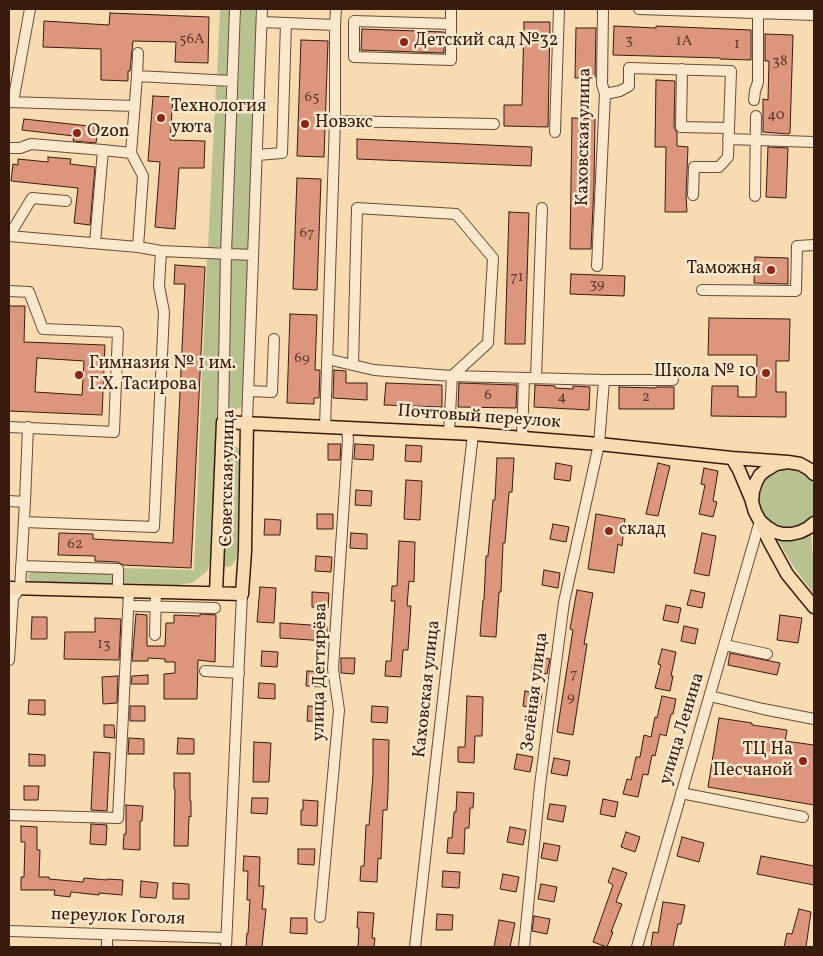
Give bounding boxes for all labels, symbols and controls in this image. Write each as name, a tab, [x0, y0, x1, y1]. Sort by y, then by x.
house number: 56А	[179, 31, 205, 49]
place label: Детский сад №32	[414, 31, 558, 53]
house number: 3	[625, 32, 633, 50]
house number: 1А	[676, 33, 692, 51]
marker: Детский сад №32	[398, 36, 410, 48]
house number: 1	[734, 36, 740, 54]
house number: 38	[772, 53, 788, 71]
street label: Каховская улица	[573, 68, 597, 206]
house number: 65	[305, 89, 319, 107]
place label: Технология уюта	[171, 97, 266, 140]
house number: 40	[767, 107, 785, 125]
marker: Технология уюта	[155, 112, 167, 124]
place label: Новэкс	[315, 113, 373, 135]
marker: Новэкс	[299, 118, 311, 130]
place label: Ozon	[87, 122, 129, 144]
marker: Ozon	[71, 127, 83, 139]
house number: 67	[300, 225, 314, 243]
place label: Таможня	[686, 259, 761, 281]
marker: Таможня	[765, 264, 777, 276]
house number: 71	[510, 269, 524, 287]
house number: 39	[589, 276, 605, 294]
house number: 69	[294, 350, 310, 368]
place label: Гимназия № 1 им. Г.Х. Тасирова	[89, 354, 236, 396]
place label: Школа № 10	[654, 362, 756, 384]
marker: Школа № 10	[760, 367, 772, 379]
marker: Гимназия № 1 им. Г.Х. Тасирова	[73, 369, 85, 381]
house number: 6	[484, 387, 492, 405]
house number: 4	[558, 389, 566, 407]
house number: 2	[642, 389, 650, 407]
street label: Почтовый переулок	[397, 402, 561, 434]
street label: Советская улица	[217, 409, 241, 547]
place label: склад	[619, 520, 666, 542]
marker: склад	[603, 525, 615, 537]
house number: 62	[67, 536, 83, 554]
street label: улица Дегтярёва	[309, 603, 333, 741]
street label: Каховская улица	[410, 619, 446, 759]
street label: Зелёная улица	[518, 631, 554, 753]
house number: 13	[97, 636, 111, 654]
house number: 7	[570, 666, 578, 684]
street label: улица Ленина	[656, 670, 710, 788]
house number: 9	[567, 689, 575, 707]
place label: ТЦ На Песчаной	[713, 740, 793, 782]
marker: ТЦ На Песчаной	[797, 755, 809, 767]
street label: переулок Гоголя	[50, 905, 186, 931]

